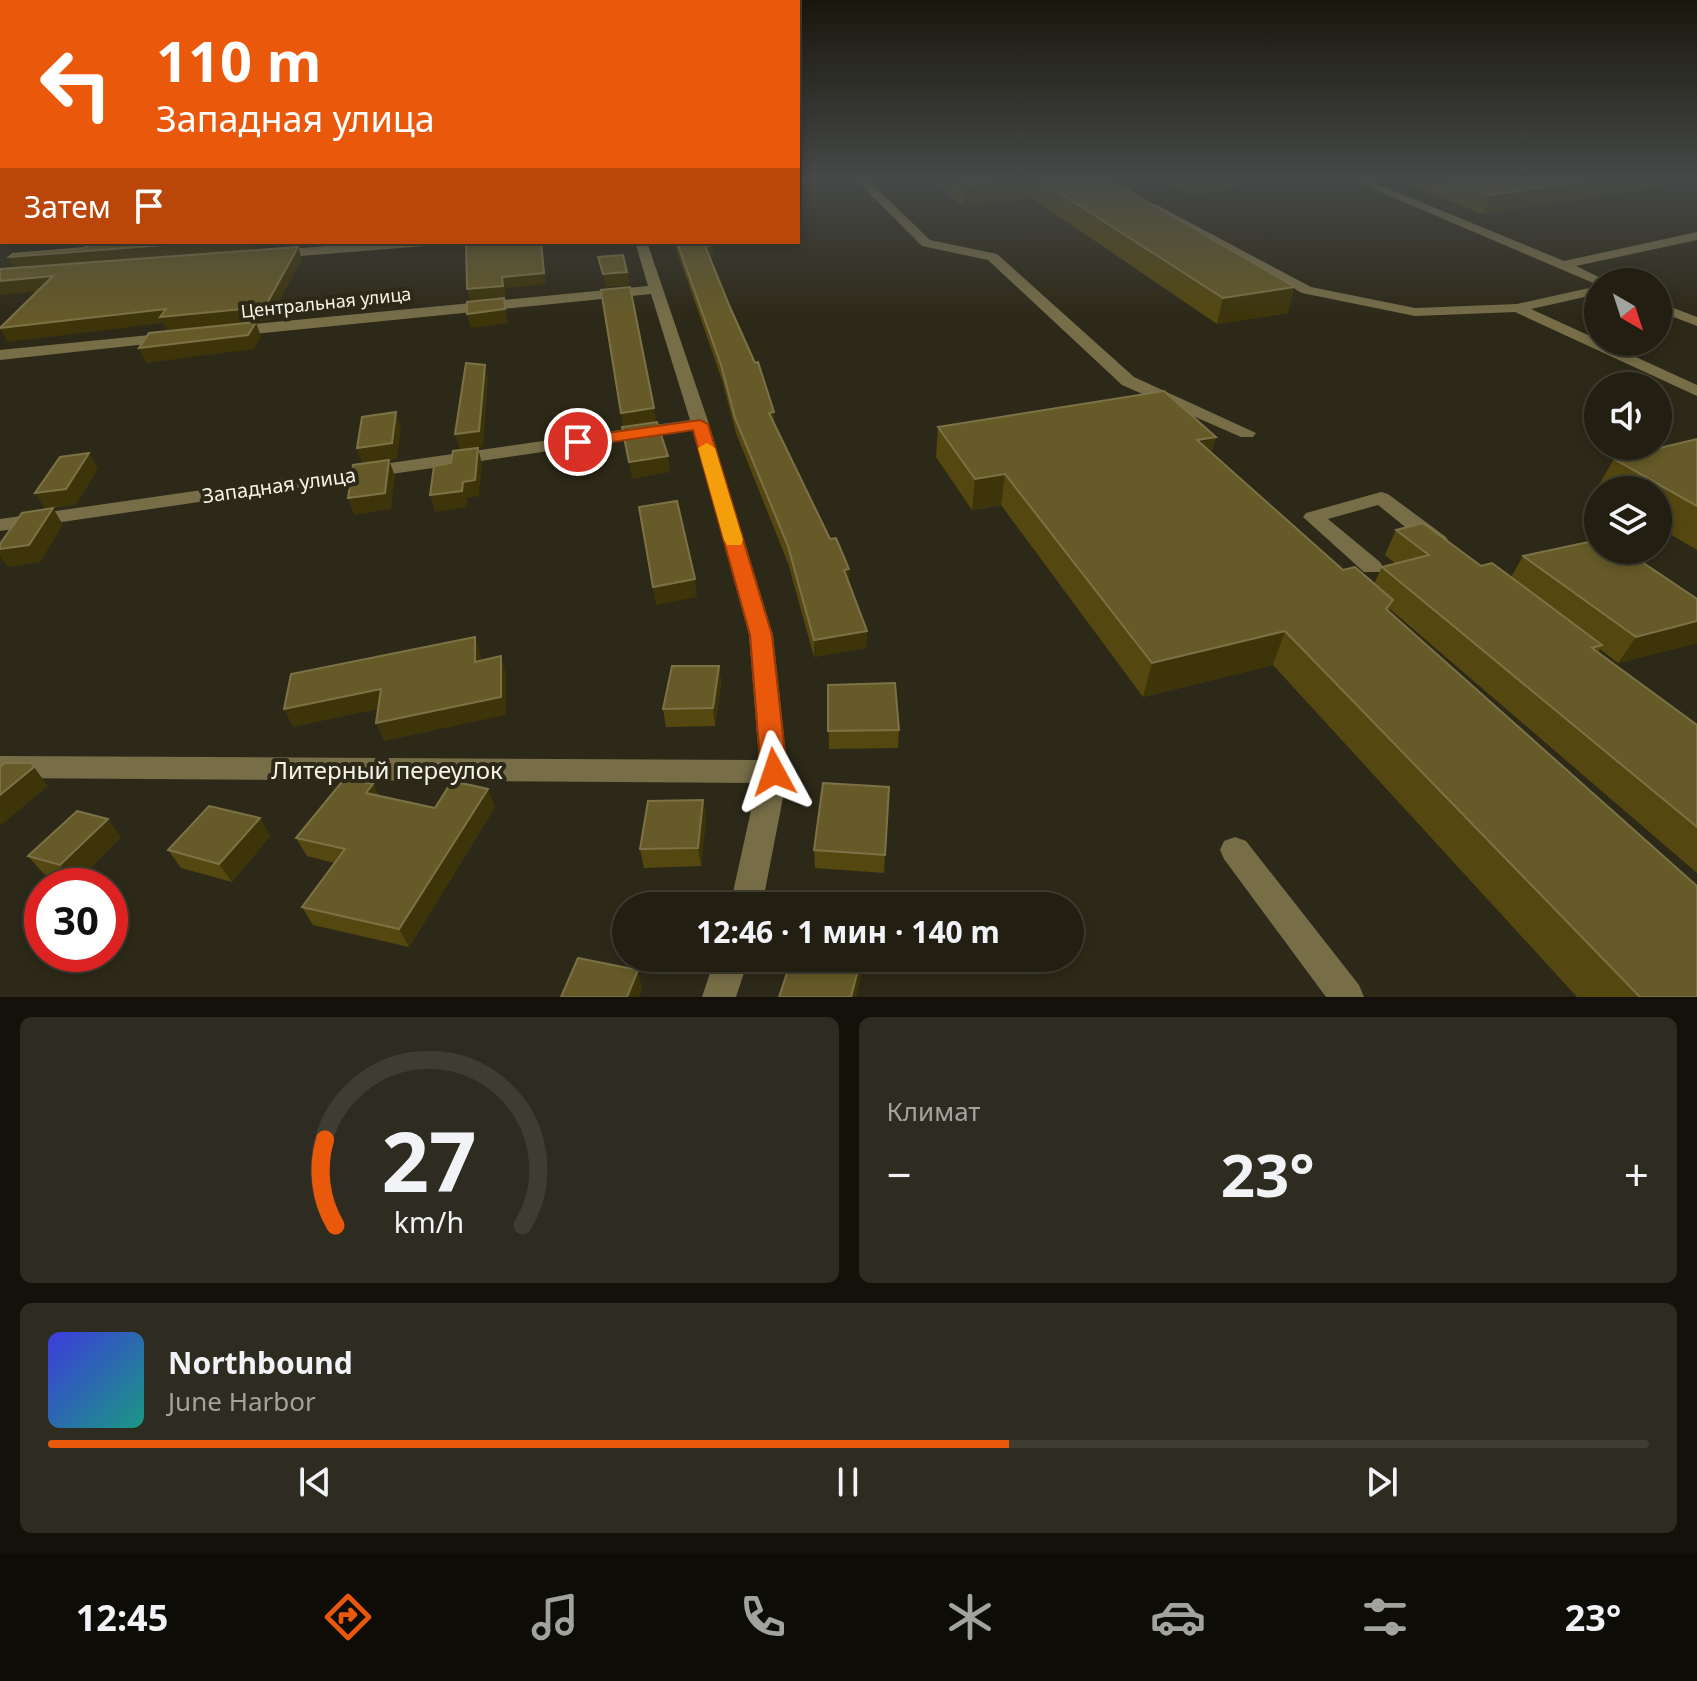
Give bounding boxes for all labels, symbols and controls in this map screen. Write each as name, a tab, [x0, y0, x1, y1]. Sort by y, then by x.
text: 110 m	[156, 22, 321, 98]
icon: left	[24, 32, 128, 136]
text: Западная улица	[156, 94, 435, 143]
icon: arrive	[127, 184, 171, 228]
text: Затем	[24, 186, 111, 227]
north arrow	[1584, 268, 1672, 356]
map controls	[1584, 268, 1672, 564]
street label: Центральная улица	[240, 281, 412, 323]
button: sound	[1584, 372, 1672, 460]
pin	[544, 408, 612, 476]
icon: arrive	[556, 420, 600, 464]
street label: Западная улица	[200, 461, 358, 509]
button: layers	[1584, 476, 1672, 564]
position arrow	[732, 730, 816, 814]
street label: Литерный переулок	[271, 753, 503, 786]
speed limit sign: 30	[24, 868, 128, 972]
text: 12:46 · 1 мин · 140 m	[696, 911, 1000, 952]
text: Климат	[887, 1093, 980, 1129]
text: 27	[382, 1103, 477, 1216]
text: 23°	[1221, 1133, 1315, 1215]
text: −	[887, 1144, 912, 1204]
text: +	[1624, 1144, 1649, 1204]
text: km/h	[394, 1202, 464, 1241]
text: Northbound	[168, 1342, 353, 1383]
text: June Harbor	[168, 1383, 316, 1419]
icon: previous	[293, 1460, 337, 1504]
icon: pause	[826, 1460, 870, 1504]
icon: next	[1360, 1460, 1404, 1504]
icon: directions	[320, 1589, 376, 1645]
icon: music	[527, 1589, 583, 1645]
icon: phone	[735, 1589, 791, 1645]
icon: climate	[942, 1589, 998, 1645]
icon: car	[1150, 1589, 1206, 1645]
icon: filters	[1357, 1589, 1413, 1645]
text: 12:45	[76, 1593, 168, 1642]
text: 23°	[1565, 1593, 1621, 1642]

